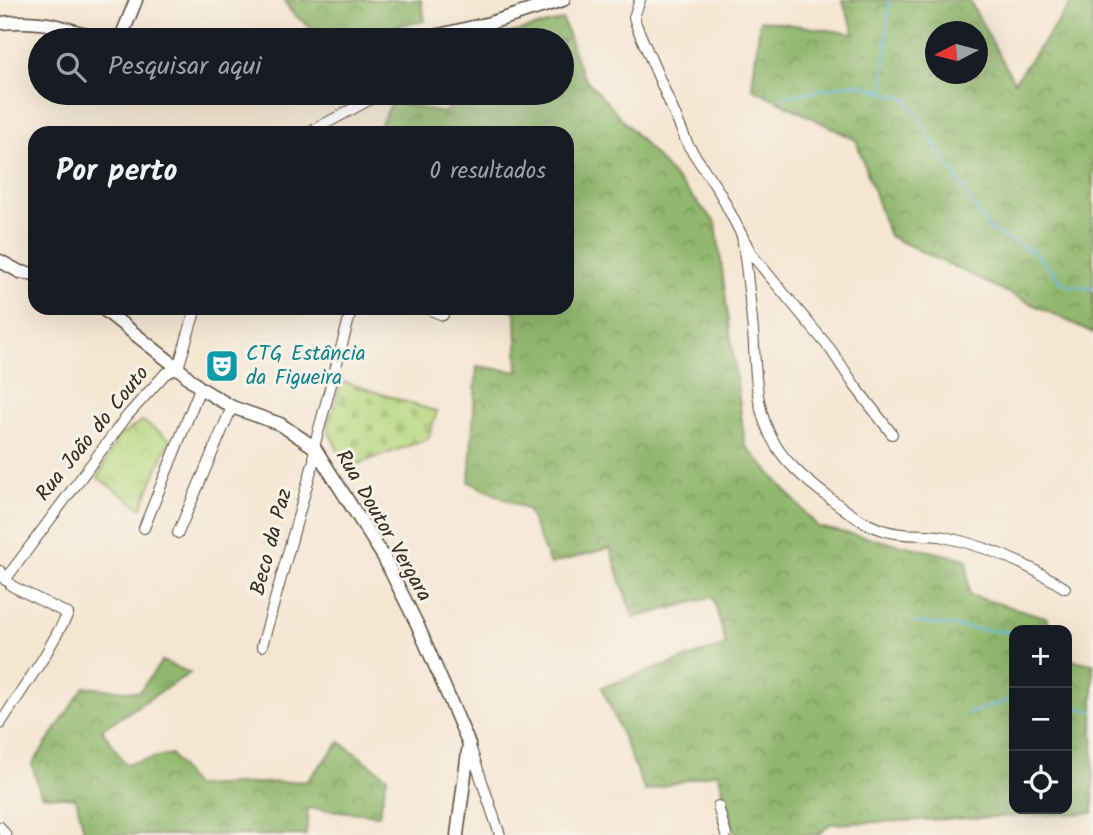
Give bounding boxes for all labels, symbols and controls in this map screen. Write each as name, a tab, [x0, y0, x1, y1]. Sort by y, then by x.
north arrow	[925, 21, 988, 84]
search box	[28, 28, 574, 105]
text: Pesquisar aqui	[108, 46, 261, 88]
icon: search	[52, 48, 90, 86]
text: Por perto	[56, 148, 177, 196]
text: 0 resultados	[429, 154, 546, 190]
place label: CTG Estância da Figueira	[246, 338, 366, 395]
theatre icon: CTG Estância da Figueira	[203, 347, 241, 385]
street label: Rua João do Couto	[28, 359, 158, 509]
street label: Rua Doutor Vergara	[326, 444, 440, 608]
street label: Beco da Paz	[242, 485, 302, 599]
map controls	[1009, 625, 1072, 814]
button: +	[1009, 625, 1072, 688]
button: −	[1009, 688, 1072, 751]
button: locate	[1009, 751, 1072, 814]

